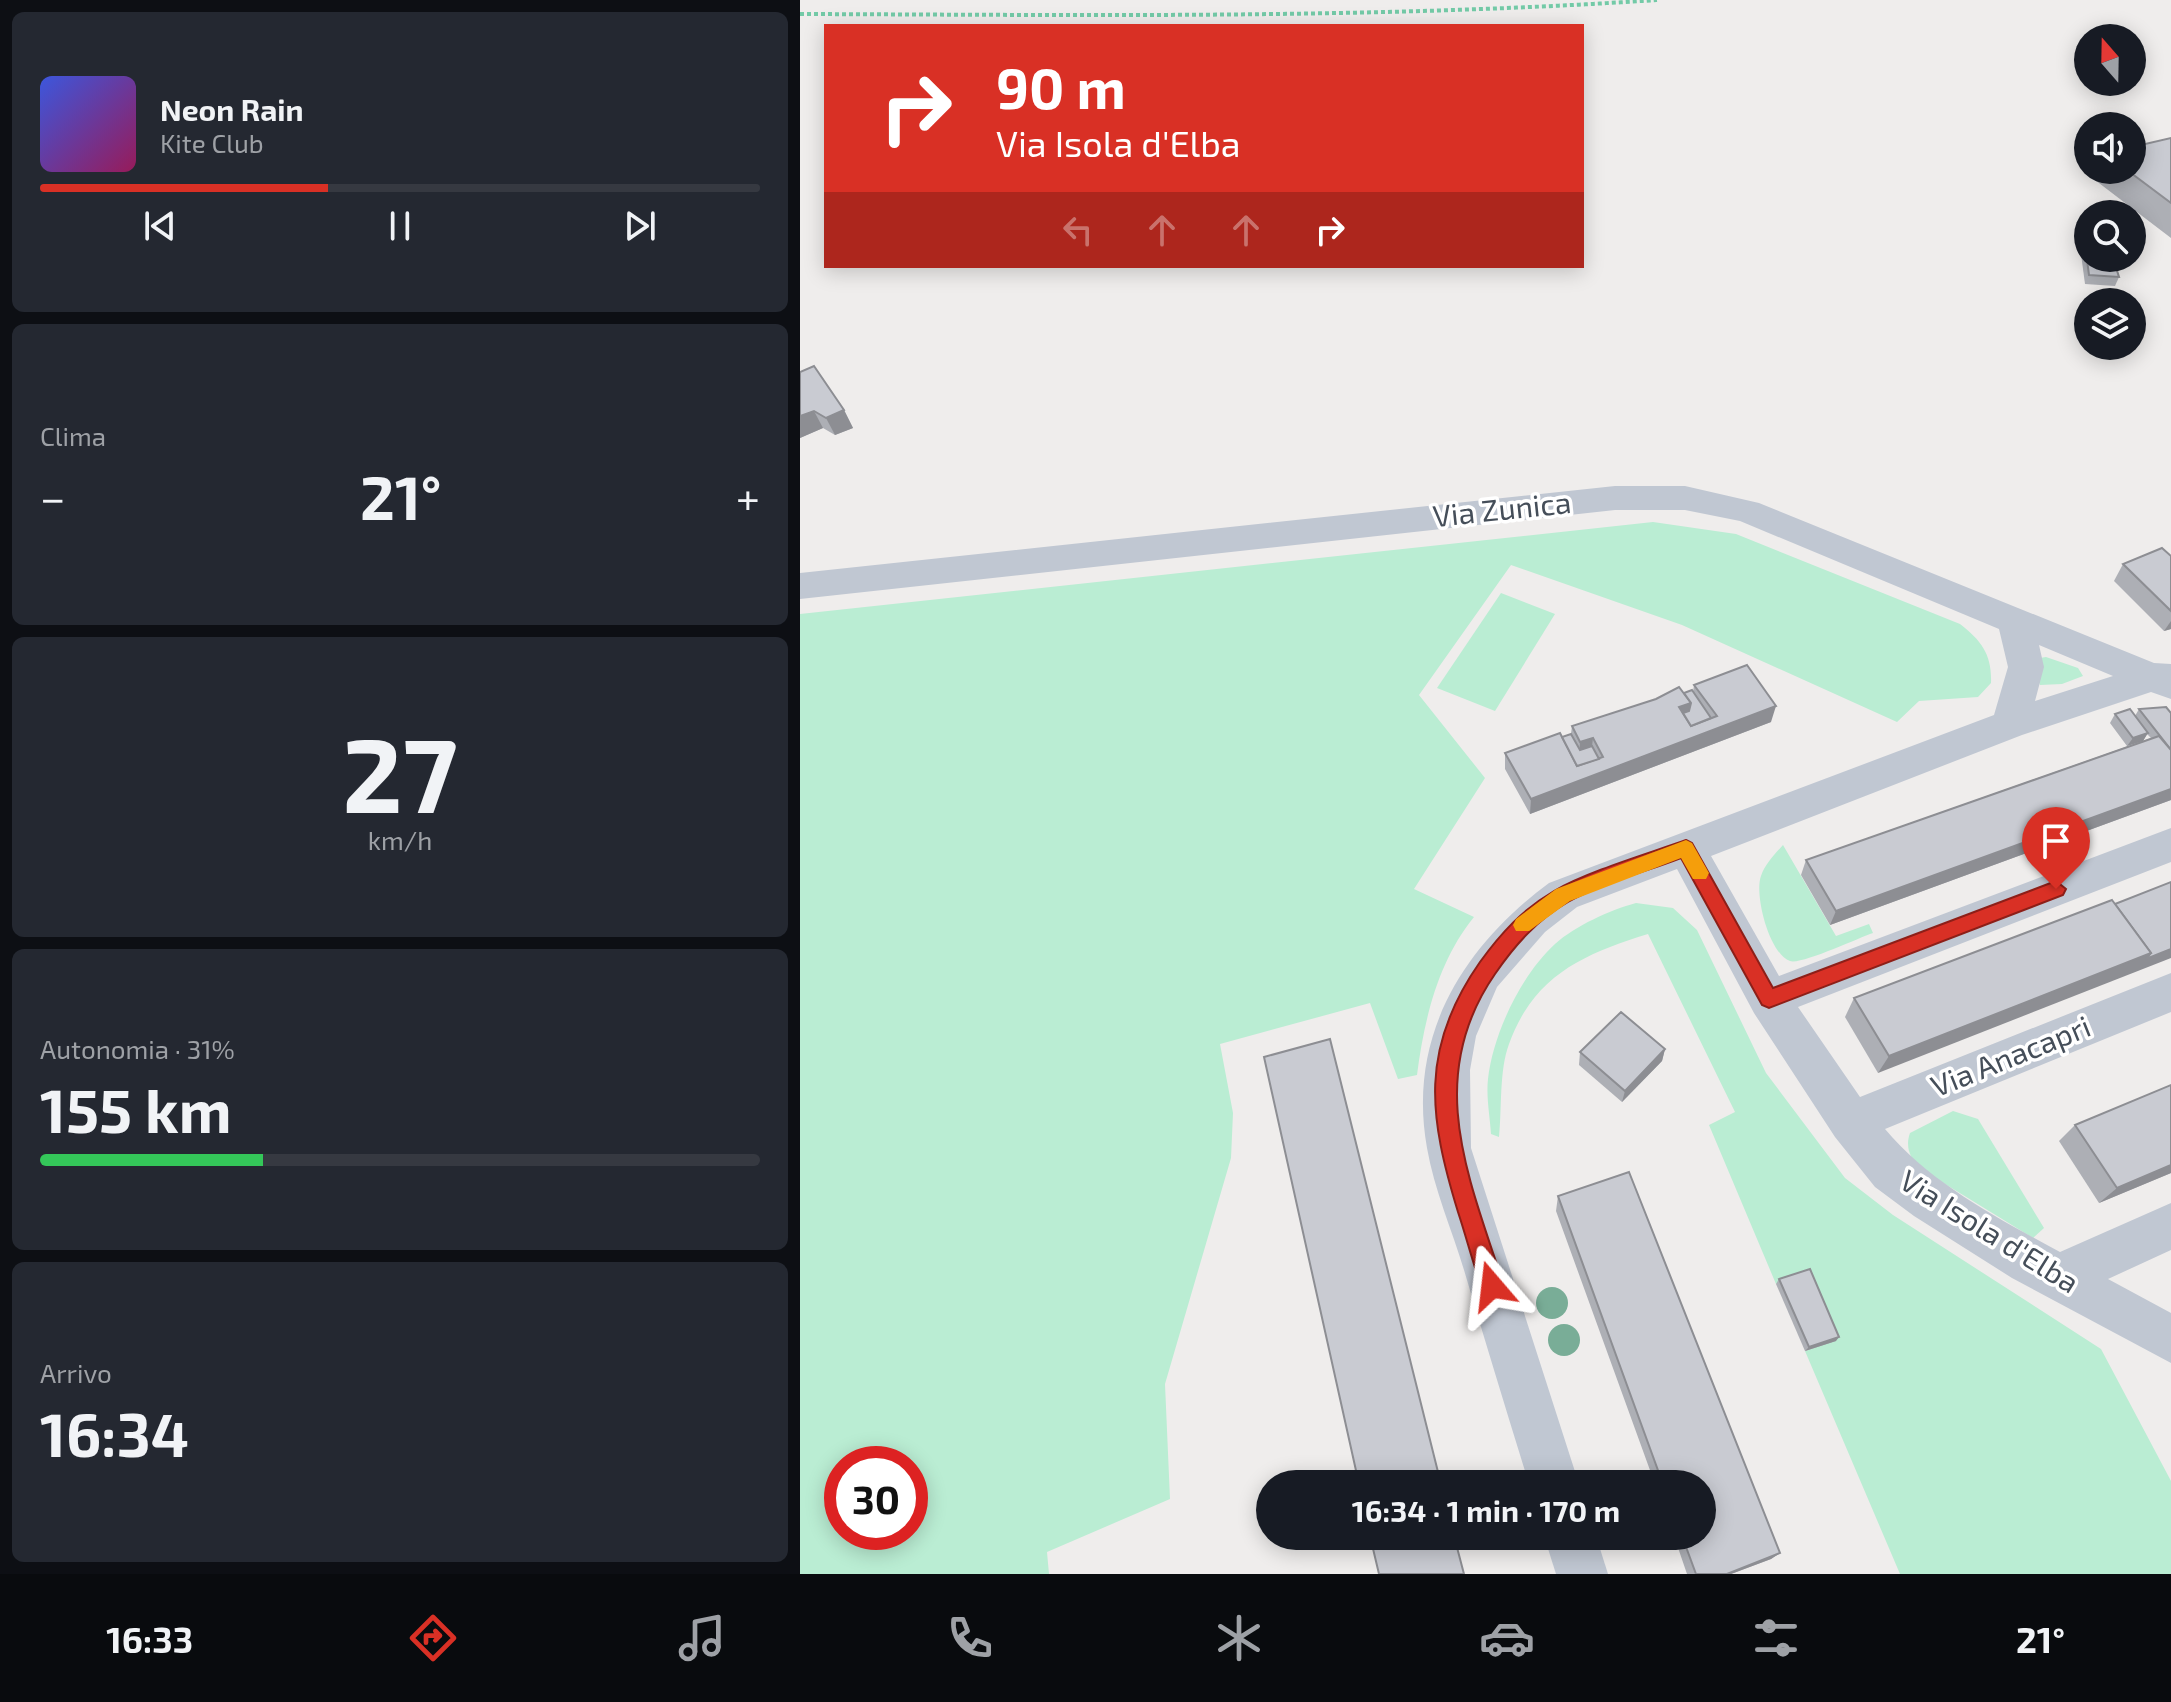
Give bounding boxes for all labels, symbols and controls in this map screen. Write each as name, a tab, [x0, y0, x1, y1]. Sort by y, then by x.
north arrow	[2074, 24, 2146, 96]
map controls	[2074, 24, 2146, 360]
text: 90 m	[996, 53, 1126, 120]
icon: right	[864, 56, 968, 160]
text: Neon Rain	[160, 91, 304, 127]
button: sound	[2074, 112, 2146, 184]
text: Via Isola d'Elba	[996, 121, 1241, 164]
text: Kite Club	[160, 127, 264, 158]
button: search	[2074, 200, 2146, 272]
icon: previous	[138, 204, 182, 248]
icon: pause	[378, 204, 422, 248]
icon: next	[618, 204, 662, 248]
icon: left	[1056, 208, 1100, 252]
icon: ahead	[1140, 208, 1184, 252]
icon: ahead	[1224, 208, 1268, 252]
icon: right	[1308, 208, 1352, 252]
button: layers	[2074, 288, 2146, 360]
text: Clima	[40, 420, 106, 451]
text: 21°	[360, 460, 441, 532]
text: −	[40, 470, 66, 523]
text: +	[736, 470, 760, 523]
street label: Via Zunica	[1431, 483, 1573, 533]
text: 27	[342, 709, 458, 834]
pin	[2022, 807, 2090, 889]
icon: arrive	[2034, 819, 2078, 863]
text: km/h	[368, 824, 432, 855]
street label: Via Anacapri	[1925, 1007, 2095, 1103]
text: Autonomia · 31%	[40, 1033, 235, 1064]
text: 155 km	[40, 1073, 232, 1145]
street label: Via Isola d'Elba	[1894, 1161, 2086, 1300]
position arrow	[1450, 1244, 1534, 1328]
text: Arrivo	[40, 1357, 112, 1388]
text: 16:34	[40, 1397, 189, 1469]
speed limit sign: 30	[824, 1446, 928, 1550]
text: 16:34 · 1 min · 170 m	[1352, 1492, 1620, 1528]
icon: directions	[405, 1610, 461, 1666]
icon: music	[674, 1610, 730, 1666]
icon: phone	[942, 1610, 998, 1666]
icon: climate	[1211, 1610, 1267, 1666]
icon: car	[1479, 1610, 1535, 1666]
icon: filters	[1748, 1610, 1804, 1666]
text: 16:33	[106, 1617, 193, 1660]
text: 21°	[2016, 1617, 2065, 1660]

